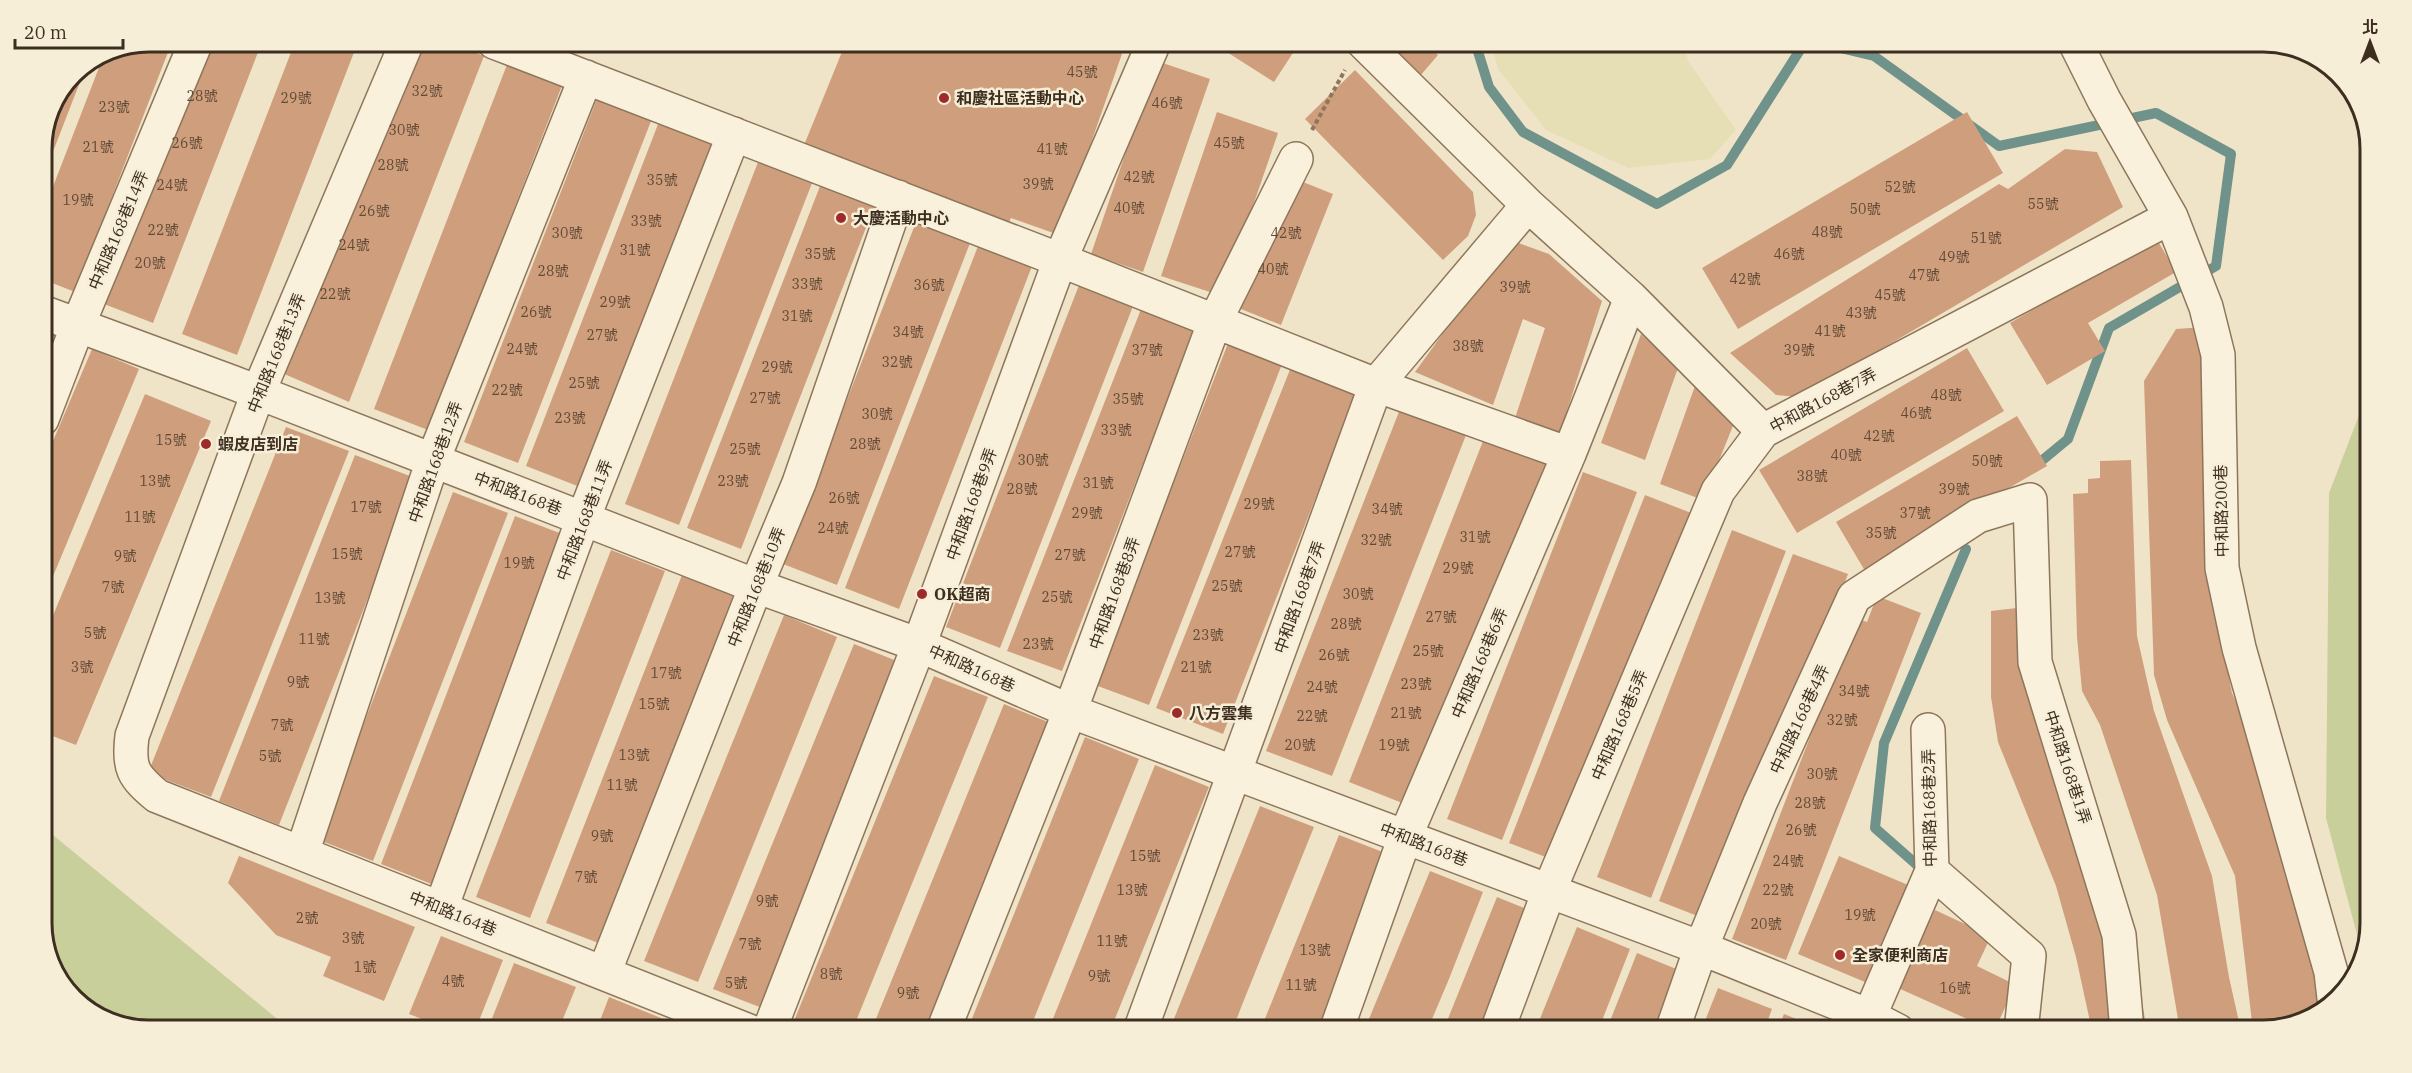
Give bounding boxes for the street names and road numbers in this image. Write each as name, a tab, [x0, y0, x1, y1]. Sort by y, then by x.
street label: 中和路168巷14弄	[84, 167, 152, 293]
street label: 中和路168巷13弄	[243, 290, 309, 416]
street label: 中和路168巷7弄	[1766, 363, 1880, 437]
street label: 中和路168巷12弄	[404, 398, 466, 526]
street label: 中和路168巷9弄	[941, 445, 1001, 563]
street label: 中和路168巷11弄	[552, 457, 616, 583]
street label: 中和路200巷	[2210, 464, 2232, 558]
street label: 中和路168巷	[471, 467, 565, 519]
street label: 中和路168巷10弄	[723, 524, 789, 650]
street label: 中和路168巷8弄	[1084, 534, 1144, 652]
street label: 中和路168巷7弄	[1269, 538, 1329, 656]
street label: 中和路168巷6弄	[1447, 605, 1511, 721]
street label: 中和路168巷	[926, 640, 1018, 696]
street label: 中和路168巷4弄	[1765, 661, 1833, 777]
street label: 中和路168巷5弄	[1587, 667, 1651, 783]
street label: 中和路168巷1弄	[2040, 708, 2096, 826]
street label: 中和路168巷2弄	[1918, 749, 1940, 867]
street label: 中和路168巷	[1377, 818, 1471, 870]
street label: 中和路164巷	[406, 886, 500, 940]

